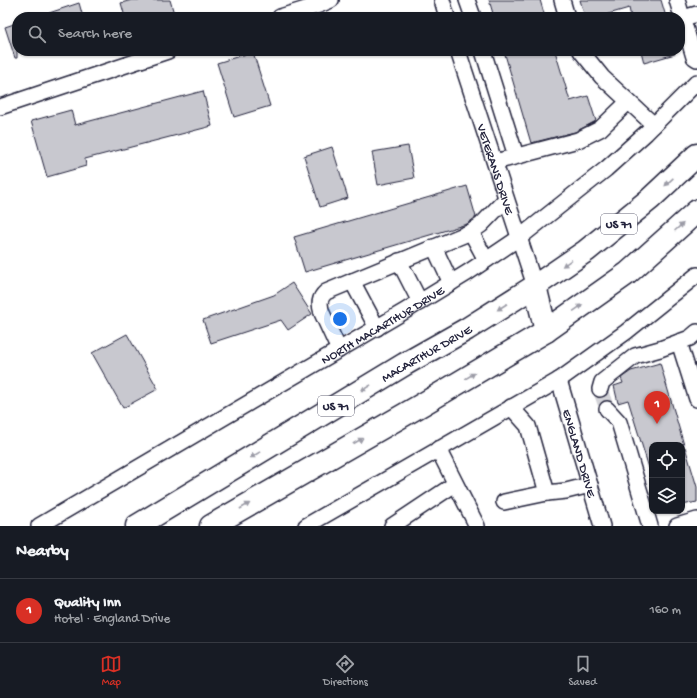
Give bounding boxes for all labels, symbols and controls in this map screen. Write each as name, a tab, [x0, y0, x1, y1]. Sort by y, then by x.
search box	[12, 12, 685, 56]
icon: search	[26, 23, 48, 45]
text: Search here	[58, 25, 132, 43]
street label: VETERANS DRIVE	[472, 122, 516, 218]
one-way arrow	[664, 177, 673, 186]
road number: US 71	[601, 214, 637, 234]
one-way arrow	[674, 223, 684, 232]
one-way arrow	[562, 259, 573, 267]
street label: NORTH MACARTHUR DRIVE	[318, 281, 446, 367]
one-way arrow	[497, 303, 507, 311]
one-way arrow	[572, 304, 583, 312]
your location	[330, 309, 350, 329]
street label: MACARTHUR DRIVE	[378, 321, 474, 385]
one-way arrow	[464, 373, 476, 380]
one-way arrow	[361, 384, 371, 392]
pin: 1	[644, 391, 670, 424]
road number: US 71	[318, 396, 354, 416]
street label: ENGLAND DRIVE	[558, 408, 598, 500]
one-way arrow	[352, 438, 364, 445]
map controls	[649, 442, 685, 514]
button: locate	[649, 442, 685, 478]
one-way arrow	[250, 451, 260, 459]
button: layers	[649, 478, 685, 514]
one-way arrow	[239, 503, 251, 510]
text: Nearby	[16, 542, 69, 562]
text: Quality Inn	[54, 594, 121, 612]
text: 1	[26, 603, 32, 618]
text: 160 m	[649, 603, 681, 618]
text: Hotel · England Drive	[54, 612, 170, 627]
tab: Map	[100, 653, 122, 689]
tab: Directions	[323, 653, 368, 689]
tab: Saved	[568, 653, 597, 689]

